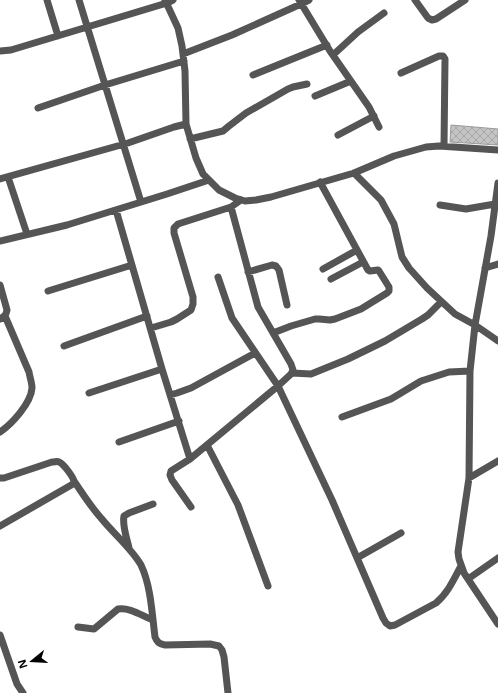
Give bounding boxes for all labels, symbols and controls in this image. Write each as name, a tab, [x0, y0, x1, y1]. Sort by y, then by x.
north arrow	[12, 641, 52, 681]
text: N	[13, 658, 31, 671]

